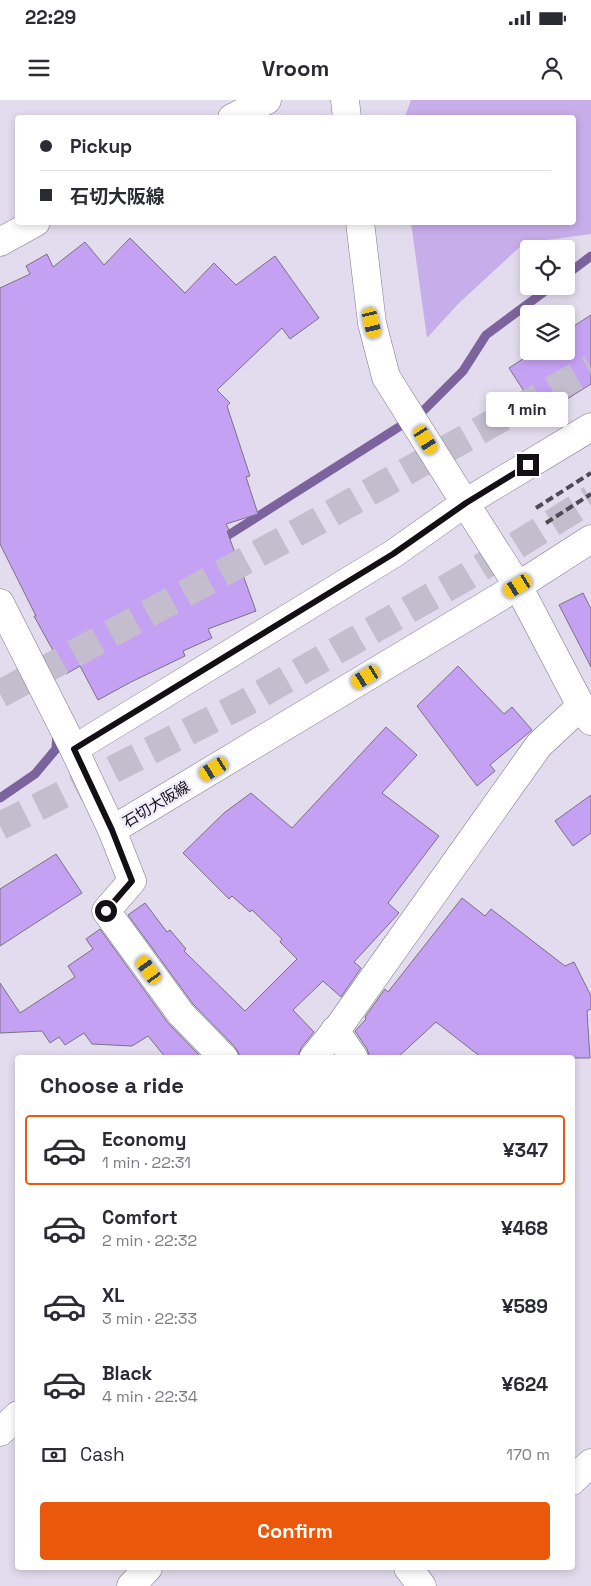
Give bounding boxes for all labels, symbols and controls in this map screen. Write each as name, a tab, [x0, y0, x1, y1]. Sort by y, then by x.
text: 22:29	[25, 5, 76, 30]
icon: menu	[25, 54, 53, 82]
text: Vroom	[262, 54, 329, 82]
icon: person	[538, 54, 566, 82]
text: Pickup	[70, 134, 132, 159]
text: 石切大阪線	[70, 184, 165, 209]
map controls	[520, 240, 575, 360]
button: locate	[520, 240, 575, 295]
button: layers	[520, 305, 575, 360]
car	[361, 307, 382, 339]
callout: 1 min	[487, 392, 569, 428]
text: 1 min	[507, 399, 547, 420]
car	[411, 423, 440, 457]
route end	[517, 454, 539, 476]
car	[501, 572, 534, 600]
car	[349, 663, 382, 691]
car	[197, 755, 230, 783]
street label: 石切大阪線	[119, 777, 193, 831]
route start	[95, 900, 117, 922]
car	[134, 953, 163, 987]
text: Choose a ride	[40, 1071, 184, 1099]
text: Economy	[102, 1127, 186, 1152]
icon: car	[42, 1128, 87, 1173]
text: ¥347	[503, 1138, 548, 1163]
text: 1 min · 22:31	[102, 1152, 191, 1173]
text: Comfort	[102, 1205, 178, 1230]
icon: car	[42, 1206, 87, 1251]
text: ¥468	[501, 1216, 548, 1241]
text: 2 min · 22:32	[102, 1230, 197, 1251]
text: XL	[102, 1283, 125, 1308]
icon: car	[42, 1284, 87, 1329]
text: ¥589	[502, 1294, 548, 1319]
text: 3 min · 22:33	[102, 1308, 197, 1329]
text: Black	[102, 1361, 152, 1386]
icon: car	[42, 1362, 87, 1407]
text: ¥624	[501, 1372, 548, 1397]
text: 4 min · 22:34	[102, 1386, 198, 1407]
icon: cash	[40, 1441, 68, 1469]
text: Cash	[80, 1442, 125, 1467]
text: 170 m	[506, 1444, 550, 1465]
button: Confirm	[40, 1502, 550, 1560]

